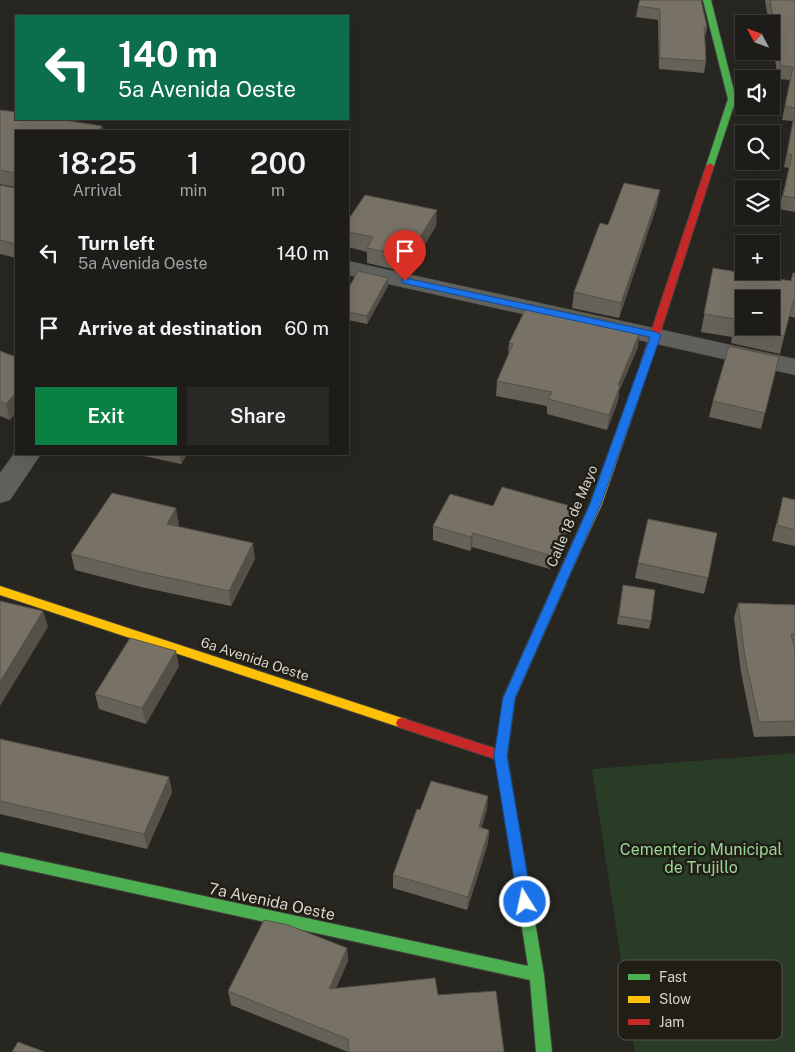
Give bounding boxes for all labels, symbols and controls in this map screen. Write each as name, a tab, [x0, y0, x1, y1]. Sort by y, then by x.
north arrow	[735, 15, 780, 60]
map controls	[735, 15, 780, 335]
text: 140 m	[118, 34, 218, 75]
icon: left	[35, 35, 100, 100]
button: sound	[735, 70, 780, 115]
text: 5a Avenida Oeste	[118, 76, 296, 102]
button: search	[735, 125, 780, 170]
text: 18:25	[58, 145, 137, 181]
text: 1	[187, 145, 200, 181]
text: 200	[250, 145, 306, 181]
button: layers	[735, 180, 780, 225]
text: Arrival	[73, 181, 122, 200]
text: min	[180, 181, 207, 200]
text: m	[271, 181, 285, 200]
pin	[384, 230, 426, 281]
text: Turn left	[78, 232, 155, 254]
button: +	[735, 235, 780, 280]
icon: arrive	[391, 237, 419, 265]
icon: left	[35, 239, 63, 267]
text: 140 m	[277, 242, 329, 264]
text: 5a Avenida Oeste	[78, 254, 207, 273]
button: −	[735, 290, 780, 335]
icon: arrive	[35, 314, 63, 342]
text: Arrive at destination	[78, 317, 262, 339]
text: 60 m	[285, 317, 329, 339]
button: Exit	[35, 387, 177, 445]
button: Share	[187, 387, 329, 445]
street label: Calle 18 de Mayo	[543, 463, 601, 569]
street label: 6a Avenida Oeste	[199, 634, 311, 684]
park label: Cementerio Municipal de Trujillo	[620, 840, 782, 877]
position arrow	[498, 875, 550, 927]
street label: 7a Avenida Oeste	[207, 879, 337, 924]
legend	[618, 960, 782, 1040]
text: Fast	[659, 969, 687, 985]
text: Slow	[659, 991, 691, 1007]
text: Jam	[659, 1014, 684, 1030]

